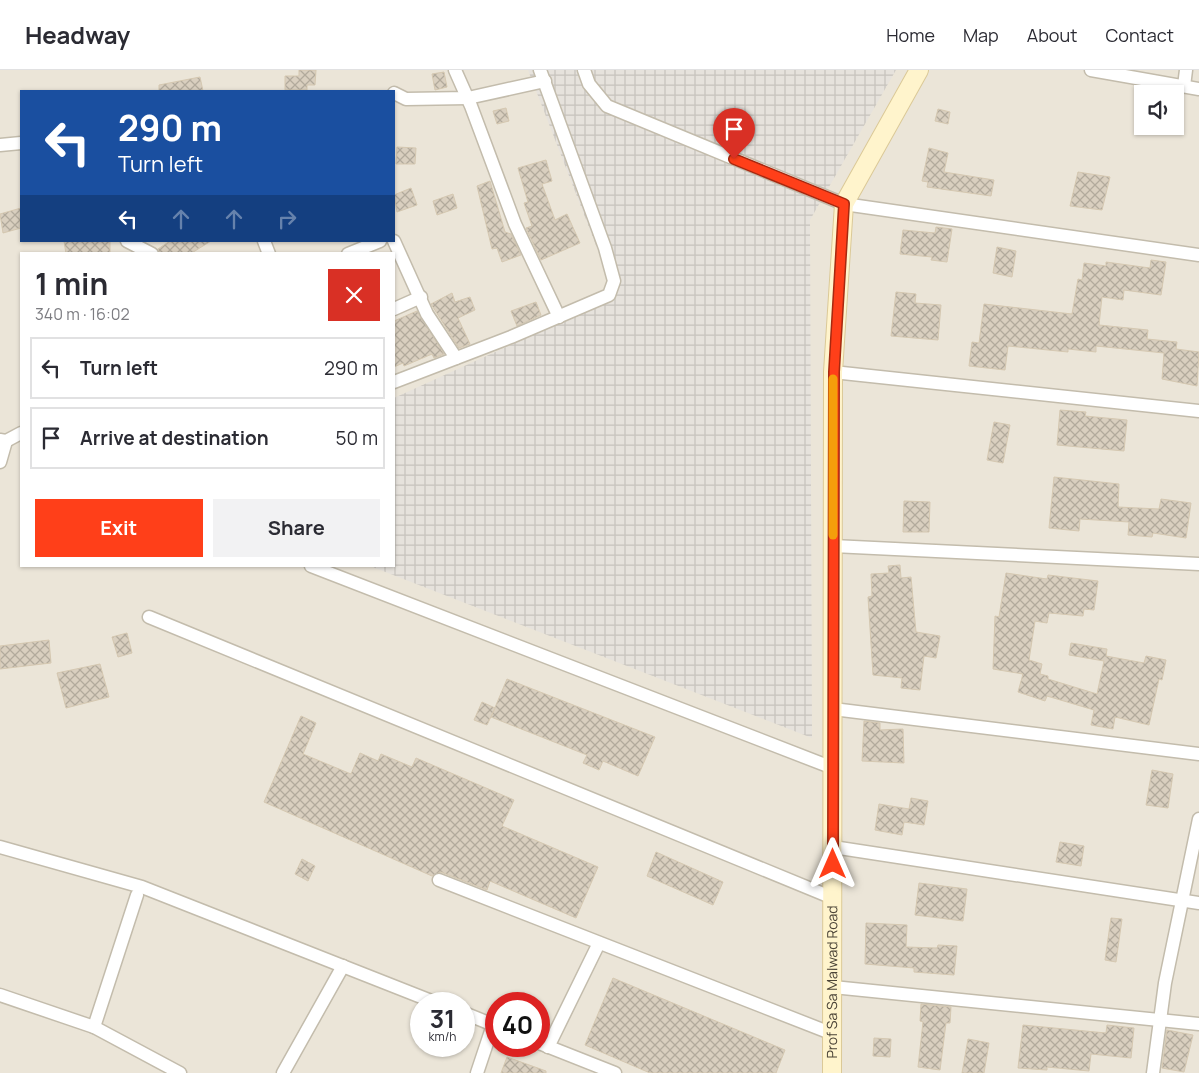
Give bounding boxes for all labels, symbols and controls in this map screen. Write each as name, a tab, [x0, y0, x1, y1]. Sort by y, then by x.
text: Headway	[25, 18, 130, 51]
text: Home	[886, 23, 935, 47]
text: Map	[963, 23, 999, 47]
text: About	[1027, 23, 1077, 47]
text: Contact	[1105, 23, 1174, 47]
map controls	[1134, 85, 1184, 135]
button: sound	[1134, 85, 1184, 135]
text: 290 m	[118, 104, 222, 152]
pin	[713, 108, 755, 159]
icon: left	[35, 110, 100, 175]
icon: arrive	[720, 115, 748, 143]
text: Turn left	[118, 149, 203, 179]
icon: left	[114, 205, 142, 233]
icon: ahead	[167, 205, 195, 233]
icon: ahead	[220, 205, 248, 233]
icon: right	[273, 205, 301, 233]
text: 1 min	[35, 263, 108, 304]
button: close	[328, 269, 380, 321]
text: 340 m · 16:02	[35, 303, 130, 325]
icon: left	[37, 354, 65, 382]
text: Turn left	[80, 355, 158, 381]
text: 290 m	[324, 355, 378, 381]
icon: arrive	[37, 424, 65, 452]
text: Arrive at destination	[80, 425, 269, 451]
text: 50 m	[336, 425, 378, 451]
button: Exit	[35, 499, 203, 557]
button: Share	[213, 499, 380, 557]
position arrow	[806, 837, 858, 889]
street label: Prof Sa Sa Malwad Road	[822, 905, 841, 1059]
speed limit sign: 40	[485, 992, 550, 1057]
text: 31	[430, 1001, 455, 1036]
text: km/h	[429, 1028, 456, 1045]

